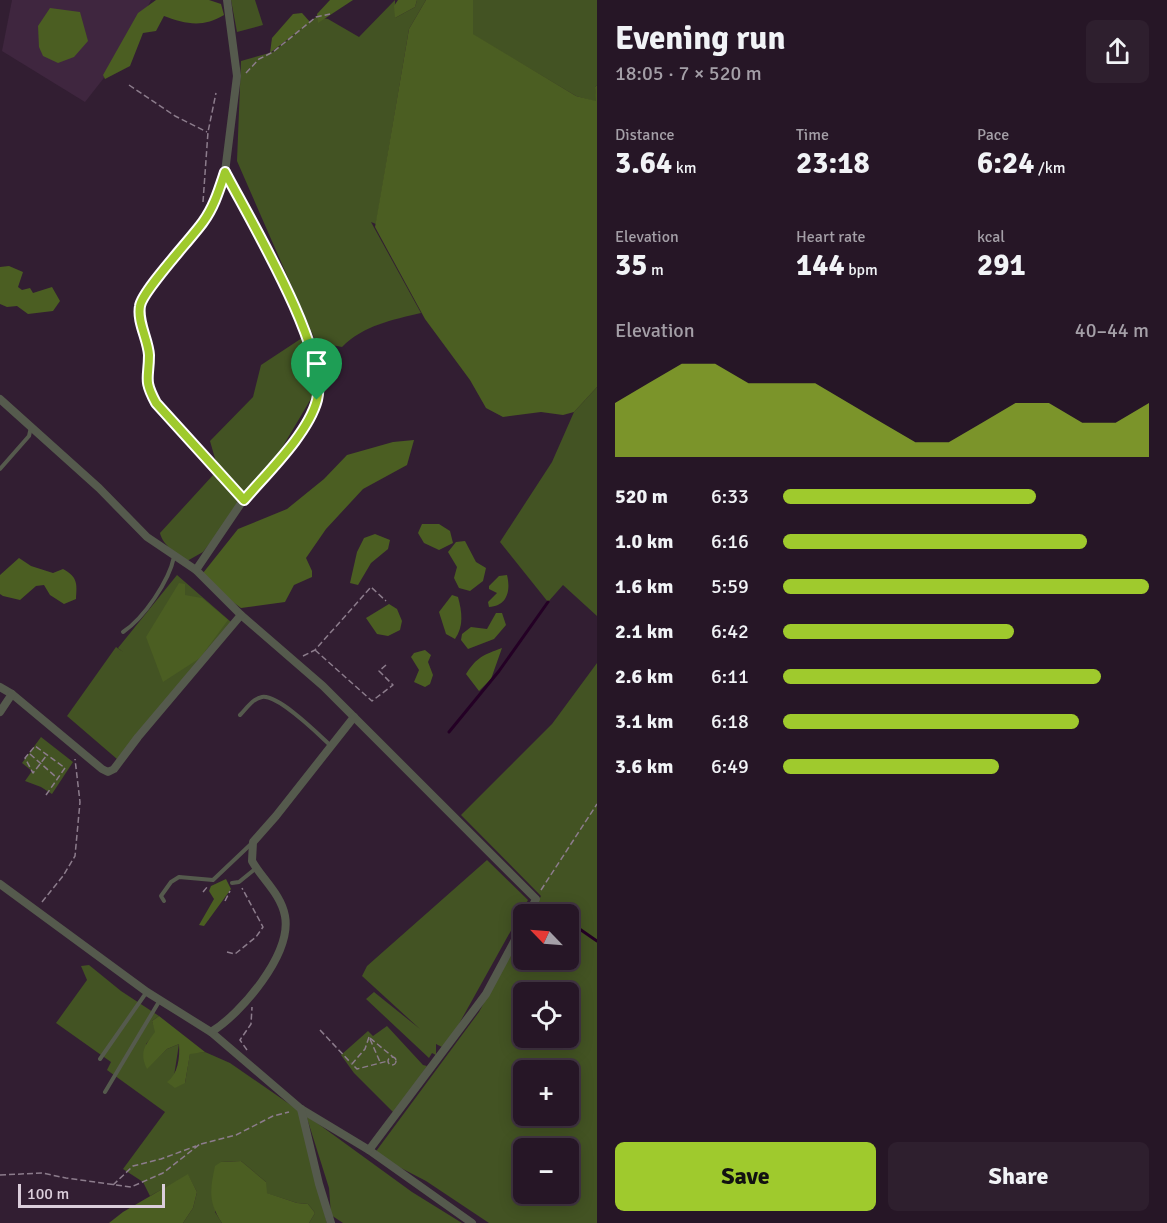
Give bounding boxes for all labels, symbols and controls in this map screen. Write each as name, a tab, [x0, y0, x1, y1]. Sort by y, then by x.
text: Evening run	[615, 18, 785, 59]
button: share	[1086, 20, 1149, 83]
text: 18:05 · 7 × 520 m	[615, 61, 762, 86]
text: Distance	[615, 125, 675, 145]
text: Time	[796, 125, 829, 145]
text: Pace	[977, 125, 1009, 145]
text: 3.64	[615, 145, 672, 182]
text: 23:18	[796, 145, 870, 182]
text: 6:24	[977, 145, 1034, 182]
text: km	[672, 158, 697, 178]
text: /km	[1034, 158, 1066, 178]
text: Elevation	[615, 227, 679, 247]
text: Heart rate	[796, 227, 865, 247]
text: kcal	[977, 227, 1005, 247]
text: 35	[615, 247, 647, 284]
text: 144	[796, 247, 845, 284]
text: 291	[977, 247, 1026, 284]
text: m	[647, 260, 664, 280]
text: bpm	[845, 260, 878, 280]
text: Elevation	[615, 318, 695, 343]
text: 40–44 m	[1075, 318, 1149, 343]
pin	[291, 338, 342, 400]
icon: arrive	[300, 347, 333, 380]
text: 520 m	[615, 484, 668, 509]
text: 6:33	[711, 484, 749, 509]
text: 1.0 km	[615, 529, 673, 554]
text: 6:16	[711, 529, 749, 554]
text: 1.6 km	[615, 574, 673, 599]
text: 5:59	[711, 574, 749, 599]
text: 2.1 km	[615, 619, 673, 644]
text: 6:42	[711, 619, 749, 644]
text: 2.6 km	[615, 664, 673, 689]
text: 6:11	[711, 664, 749, 689]
text: 3.1 km	[615, 709, 673, 734]
text: 6:18	[711, 709, 749, 734]
text: 3.6 km	[615, 754, 673, 779]
text: 6:49	[711, 754, 749, 779]
north arrow	[513, 904, 579, 970]
map controls	[513, 904, 579, 1204]
button: locate	[513, 982, 579, 1048]
button: +	[513, 1060, 579, 1126]
button: −	[513, 1138, 579, 1204]
button: Save	[615, 1142, 876, 1211]
button: Share	[888, 1142, 1149, 1211]
scale bar	[18, 1181, 165, 1208]
text: 100 m	[27, 1184, 69, 1204]

